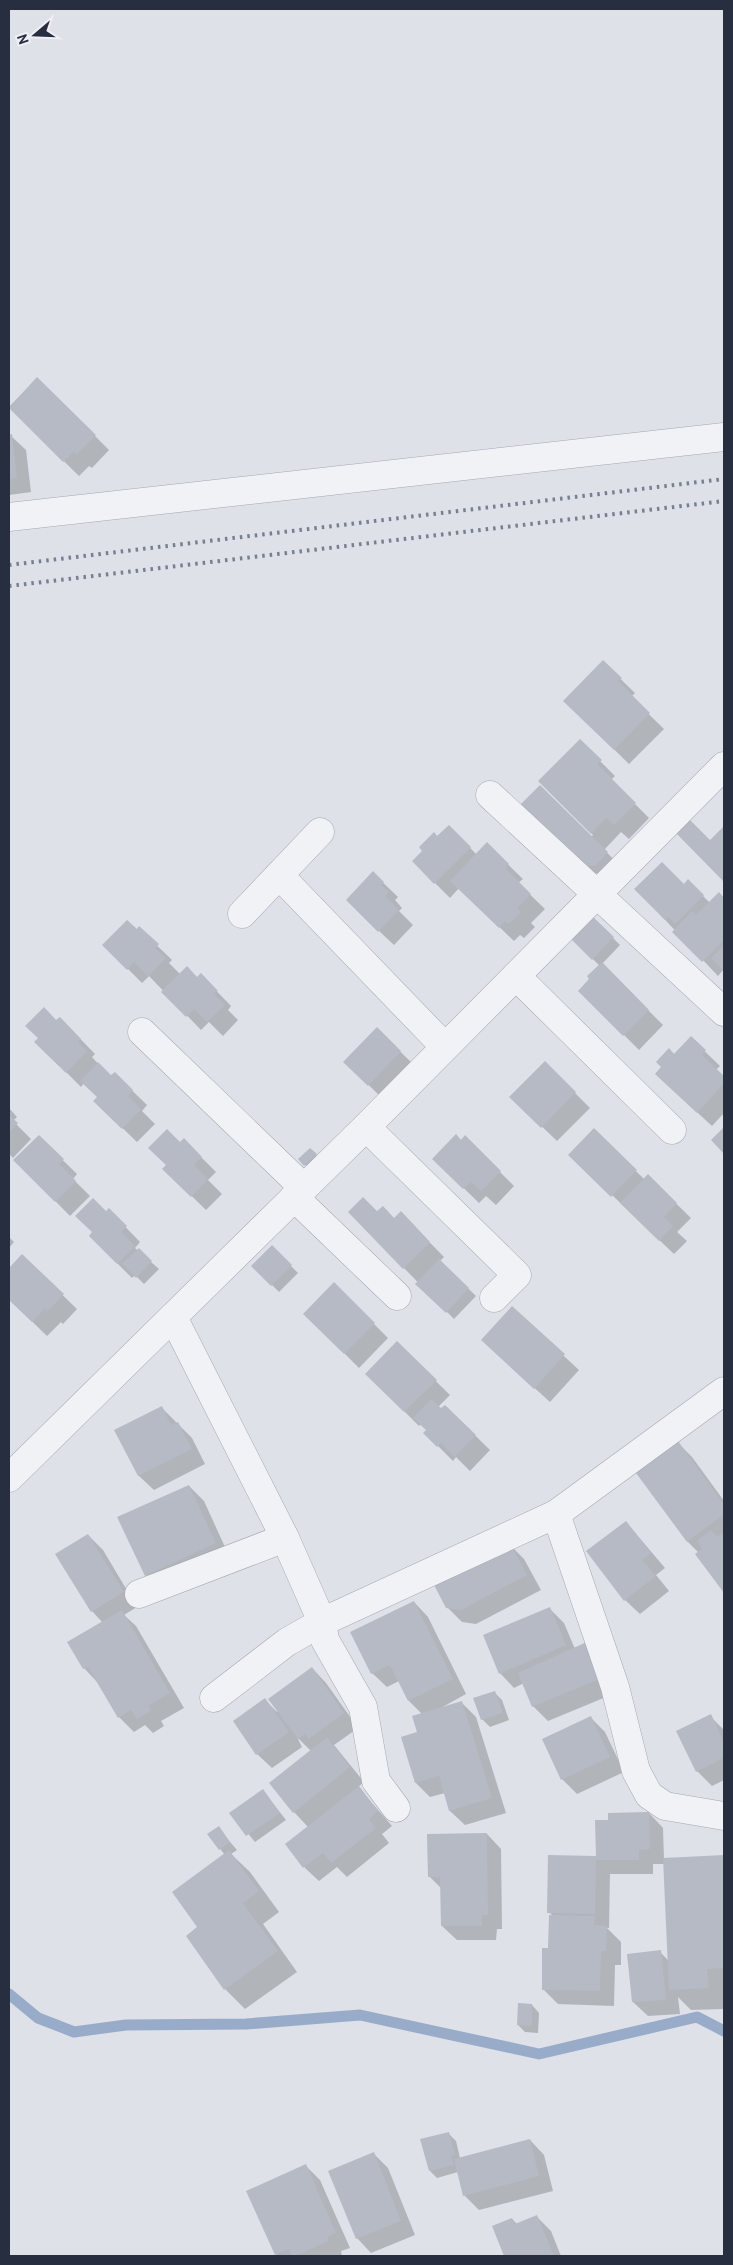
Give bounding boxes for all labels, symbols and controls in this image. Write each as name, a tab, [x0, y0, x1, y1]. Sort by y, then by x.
north arrow	[10, 10, 60, 60]
text: N	[13, 32, 33, 47]

